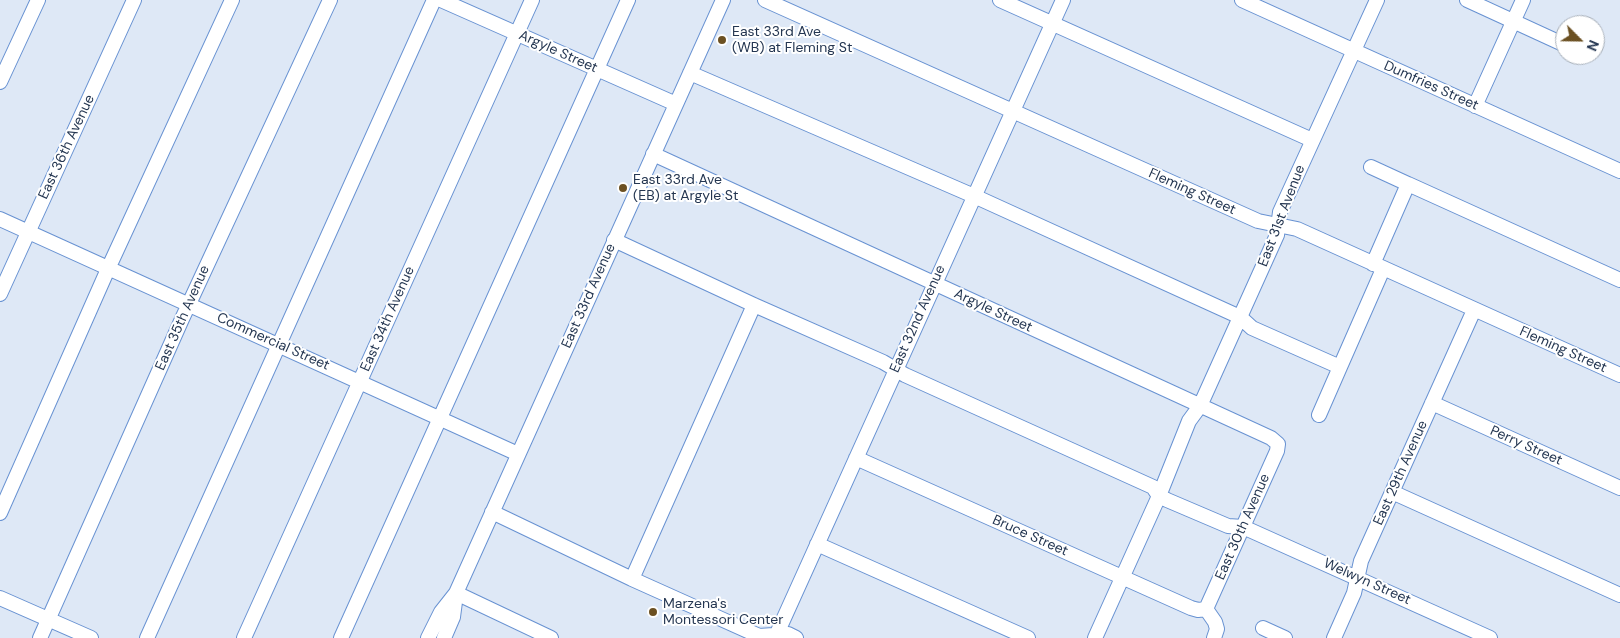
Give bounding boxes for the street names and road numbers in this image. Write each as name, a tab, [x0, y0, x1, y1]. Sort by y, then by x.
street label: Argyle Street	[516, 27, 600, 77]
street label: Dumfries Street	[1381, 58, 1481, 114]
street label: East 36th Avenue	[35, 92, 99, 202]
street label: East 31st Avenue	[1255, 163, 1309, 269]
street label: Fleming Street	[1146, 165, 1238, 219]
street label: East 33rd Avenue	[558, 241, 620, 351]
street label: East 35th Avenue	[152, 263, 214, 373]
street label: East 32nd Avenue	[887, 263, 949, 375]
street label: East 34th Avenue	[357, 264, 419, 374]
street label: Argyle Street	[951, 286, 1035, 336]
street label: Commercial Street	[214, 310, 332, 374]
street label: Fleming Street	[1517, 323, 1609, 377]
street label: East 29th Avenue	[1370, 418, 1432, 528]
street label: Perry Street	[1487, 423, 1565, 469]
street label: East 30th Avenue	[1212, 471, 1274, 583]
street label: Bruce Street	[990, 512, 1070, 560]
street label: Welwyn Street	[1321, 555, 1413, 609]

